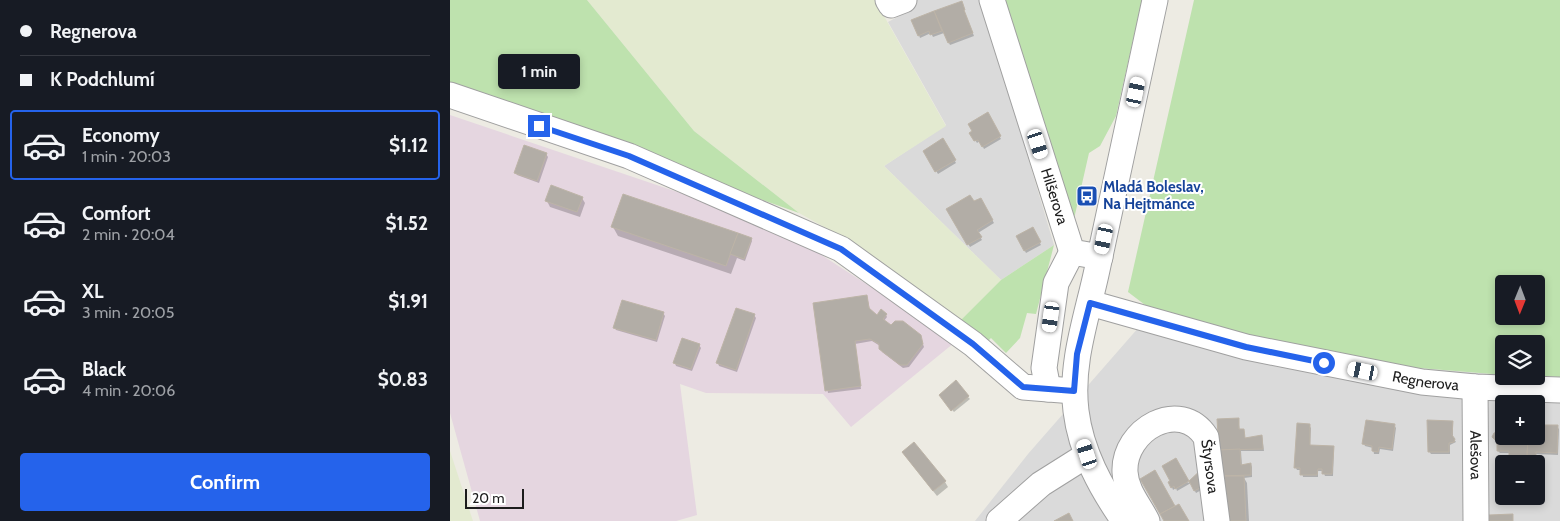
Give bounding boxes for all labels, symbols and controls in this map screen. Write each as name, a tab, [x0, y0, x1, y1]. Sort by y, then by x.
text: Regnerova	[50, 20, 137, 43]
callout: 1 min	[498, 54, 580, 88]
text: 1 min	[521, 62, 557, 81]
text: K Podchlumí	[50, 68, 155, 91]
car	[1125, 76, 1146, 108]
route end	[528, 115, 550, 137]
icon: car	[22, 123, 67, 168]
text: Economy	[82, 124, 160, 147]
car	[1026, 127, 1049, 161]
text: $1.12	[389, 134, 428, 157]
text: 1 min · 20:03	[82, 147, 171, 166]
street label: Hilšerova	[1037, 166, 1072, 228]
place label: Mladá Boleslav, Na Hejtmánce	[1103, 178, 1204, 213]
bus stop icon: Mladá Boleslav, Na Hejtmánce	[1075, 184, 1099, 208]
icon: car	[22, 201, 67, 246]
text: Comfort	[82, 202, 151, 225]
text: $1.52	[385, 212, 428, 235]
car	[1093, 223, 1114, 255]
text: 2 min · 20:04	[82, 225, 175, 244]
north arrow	[1495, 275, 1545, 325]
map controls	[1495, 275, 1545, 505]
icon: car	[22, 279, 67, 324]
text: XL	[82, 280, 103, 303]
text: $1.91	[388, 290, 428, 313]
car	[1041, 301, 1060, 333]
text: 3 min · 20:05	[82, 303, 174, 322]
button: layers	[1495, 335, 1545, 385]
route start	[1313, 352, 1335, 374]
icon: car	[22, 357, 67, 402]
text: Black	[82, 358, 126, 381]
car	[1346, 361, 1379, 381]
street label: Regnerova	[1391, 367, 1461, 395]
text: $0.83	[378, 368, 428, 391]
text: 4 min · 20:06	[82, 381, 175, 400]
button: +	[1495, 395, 1545, 445]
street label: Alešova	[1466, 430, 1485, 480]
car	[1075, 437, 1098, 471]
street label: Štyrsova	[1197, 438, 1222, 496]
button: Confirm	[20, 453, 430, 511]
button: −	[1495, 455, 1545, 505]
scale bar	[465, 486, 524, 509]
text: 20 m	[472, 489, 505, 507]

